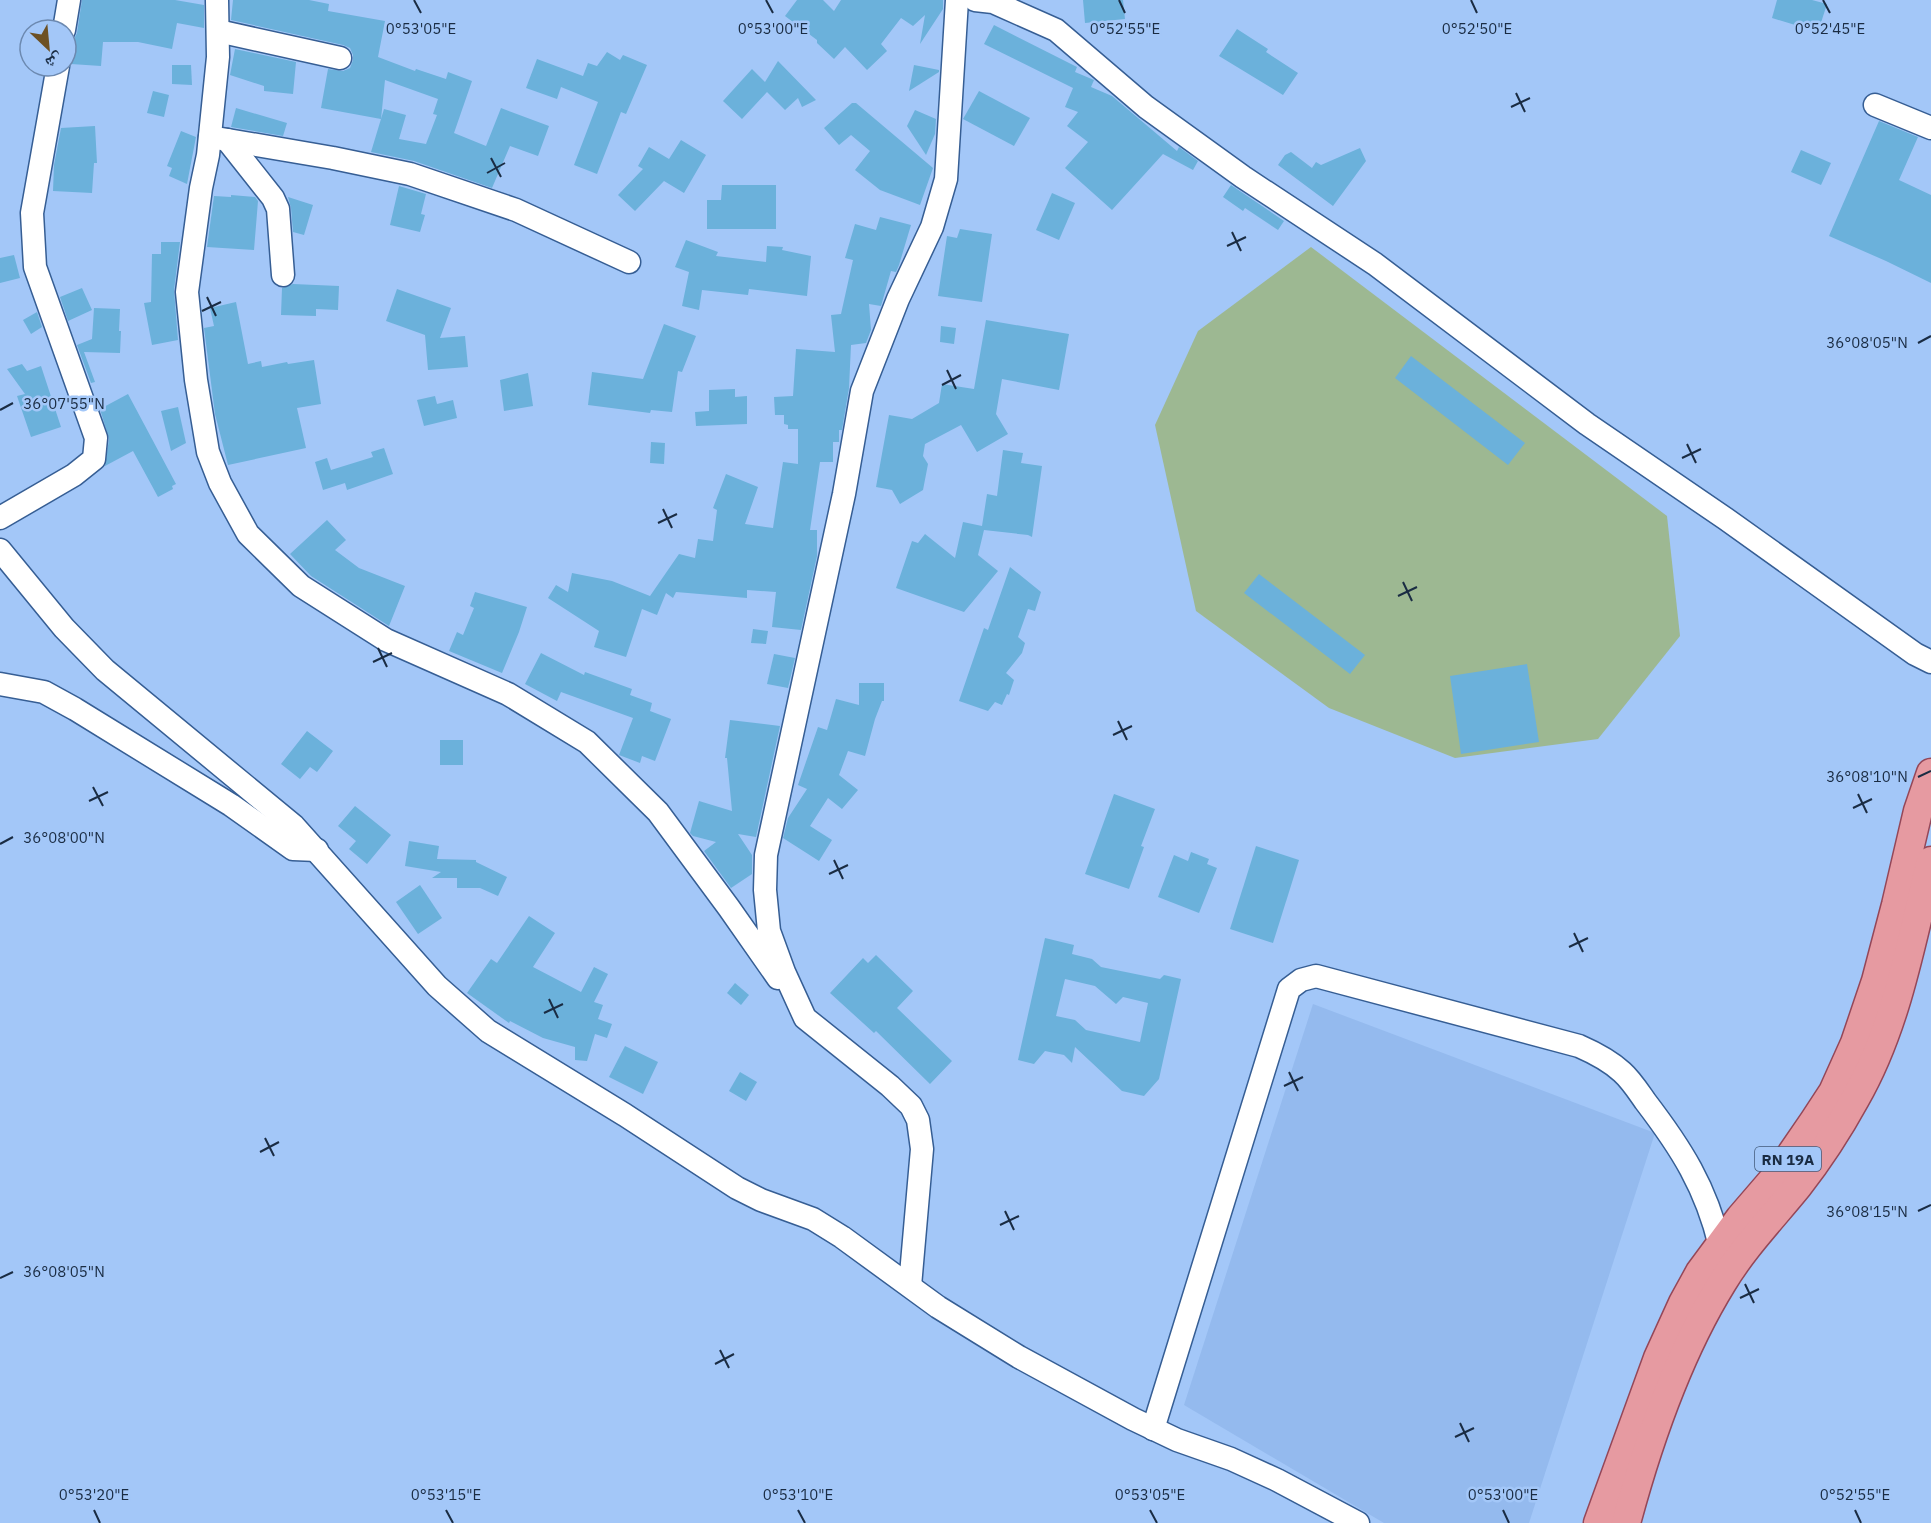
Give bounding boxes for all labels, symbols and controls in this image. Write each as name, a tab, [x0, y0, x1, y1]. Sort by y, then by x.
north arrow	[18, 18, 78, 78]
text: 0°53'05"E	[386, 19, 456, 38]
text: 0°53'00"E	[738, 19, 808, 38]
text: 0°52'55"E	[1090, 19, 1160, 38]
text: 0°52'50"E	[1442, 19, 1512, 38]
text: 0°52'45"E	[1795, 19, 1865, 38]
text: ش	[43, 49, 67, 74]
text: 36°08'05"N	[1826, 333, 1908, 352]
text: 36°07'55"N	[23, 394, 105, 413]
text: 36°08'10"N	[1826, 767, 1908, 786]
text: 36°08'00"N	[23, 828, 105, 847]
road number: RN 19A	[1755, 1147, 1821, 1171]
text: 36°08'15"N	[1826, 1202, 1908, 1221]
text: 36°08'05"N	[23, 1262, 105, 1281]
text: 0°53'20"E	[59, 1485, 129, 1504]
text: 0°53'15"E	[411, 1485, 481, 1504]
text: 0°53'10"E	[763, 1485, 833, 1504]
text: 0°53'05"E	[1115, 1485, 1185, 1504]
text: 0°53'00"E	[1468, 1485, 1538, 1504]
text: 0°52'55"E	[1820, 1485, 1890, 1504]

